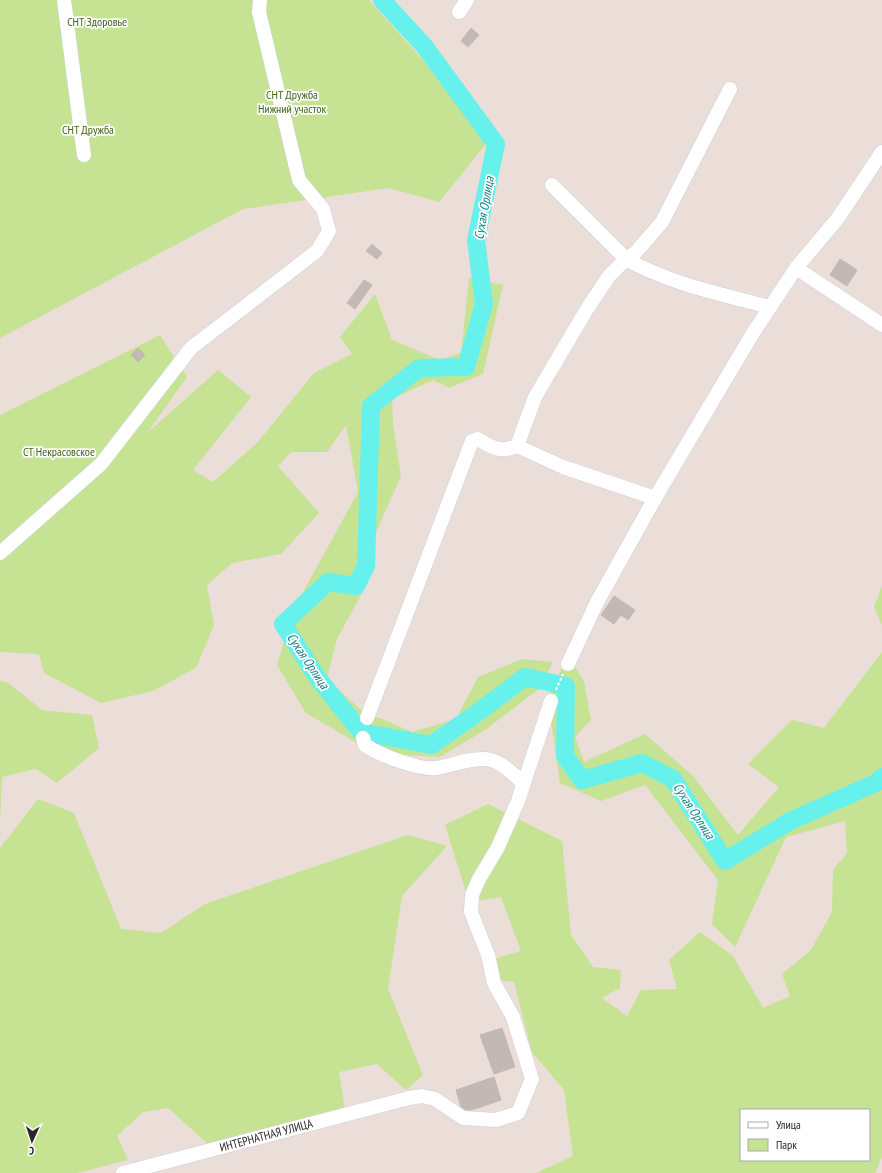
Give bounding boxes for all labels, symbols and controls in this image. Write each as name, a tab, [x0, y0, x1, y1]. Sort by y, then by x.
park label: СНТ Здоровье	[67, 14, 127, 29]
park label: СНТ Дружба Нижний участок	[258, 87, 326, 116]
park label: СНТ Дружба	[62, 122, 114, 137]
water label: Сухая Орлица	[470, 174, 498, 241]
park label: СТ Некрасовское	[23, 444, 95, 459]
water label: Сухая Орлица	[283, 630, 333, 693]
water label: Сухая Орлица	[669, 780, 719, 843]
legend	[740, 1109, 870, 1161]
street label: ИНТЕРНАТНАЯ УЛИЦА	[218, 1115, 314, 1155]
text: Улица	[776, 1117, 801, 1132]
north arrow	[12, 1121, 52, 1161]
text: Парк	[776, 1137, 797, 1152]
text: С	[29, 1144, 34, 1158]

